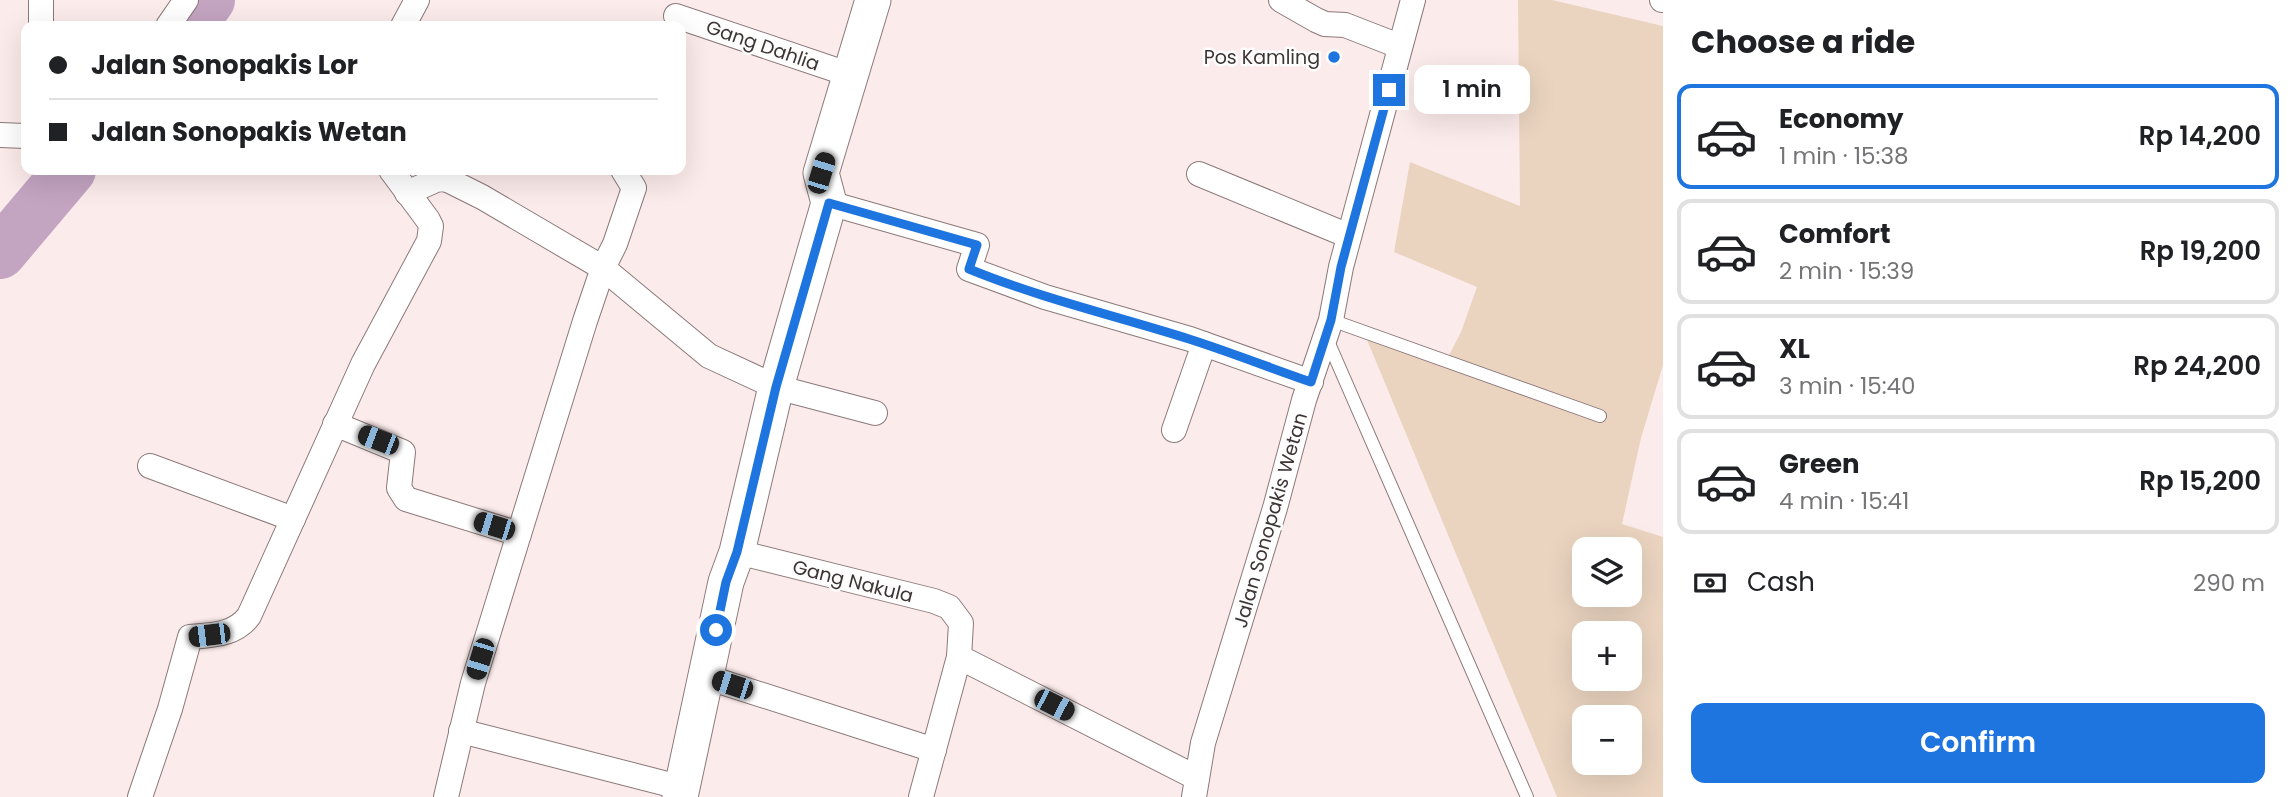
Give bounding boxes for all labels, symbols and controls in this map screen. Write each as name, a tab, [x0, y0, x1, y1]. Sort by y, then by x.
street label: Gang Dahlia	[702, 13, 823, 78]
text: Choose a ride	[1691, 19, 1915, 64]
place label: Pos Kamling	[1204, 44, 1320, 71]
text: Jalan Sonopakis Lor	[91, 47, 358, 83]
marker: Pos Kamling	[1326, 49, 1342, 65]
callout: 1 min	[1414, 66, 1529, 114]
text: 1 min	[1442, 73, 1502, 105]
route end	[1373, 74, 1405, 106]
text: Economy	[1779, 101, 1903, 137]
icon: car	[1695, 105, 1758, 168]
text: Jalan Sonopakis Wetan	[91, 114, 407, 150]
text: Rp 14,200	[2139, 118, 2261, 154]
text: 1 min · 15:38	[1779, 140, 1909, 172]
car	[805, 150, 838, 196]
text: Comfort	[1779, 216, 1891, 252]
icon: car	[1695, 220, 1758, 283]
text: Rp 19,200	[2140, 233, 2261, 269]
text: 2 min · 15:39	[1779, 255, 1914, 287]
text: XL	[1779, 331, 1810, 367]
icon: car	[1695, 335, 1758, 398]
text: Rp 24,200	[2133, 348, 2261, 384]
text: 3 min · 15:40	[1779, 370, 1916, 402]
street label: Jalan Sonopakis Wetan	[1227, 409, 1314, 631]
car	[355, 423, 402, 457]
text: Green	[1779, 446, 1860, 482]
icon: car	[1695, 450, 1758, 513]
text: Rp 15,200	[2139, 463, 2261, 499]
text: 4 min · 15:41	[1779, 485, 1909, 517]
car	[471, 510, 518, 542]
map controls	[1572, 537, 1642, 775]
button: layers	[1572, 537, 1642, 607]
street label: Gang Nakula	[790, 553, 916, 610]
icon: cash	[1691, 564, 1729, 602]
text: Cash	[1747, 564, 1815, 600]
text: 290 m	[2193, 567, 2265, 599]
route start	[700, 614, 732, 646]
button: +	[1572, 621, 1642, 691]
car	[187, 622, 232, 648]
car	[464, 636, 497, 682]
car	[709, 669, 756, 701]
car	[1031, 686, 1078, 724]
button: Confirm	[1691, 703, 2265, 783]
button: −	[1572, 705, 1642, 775]

